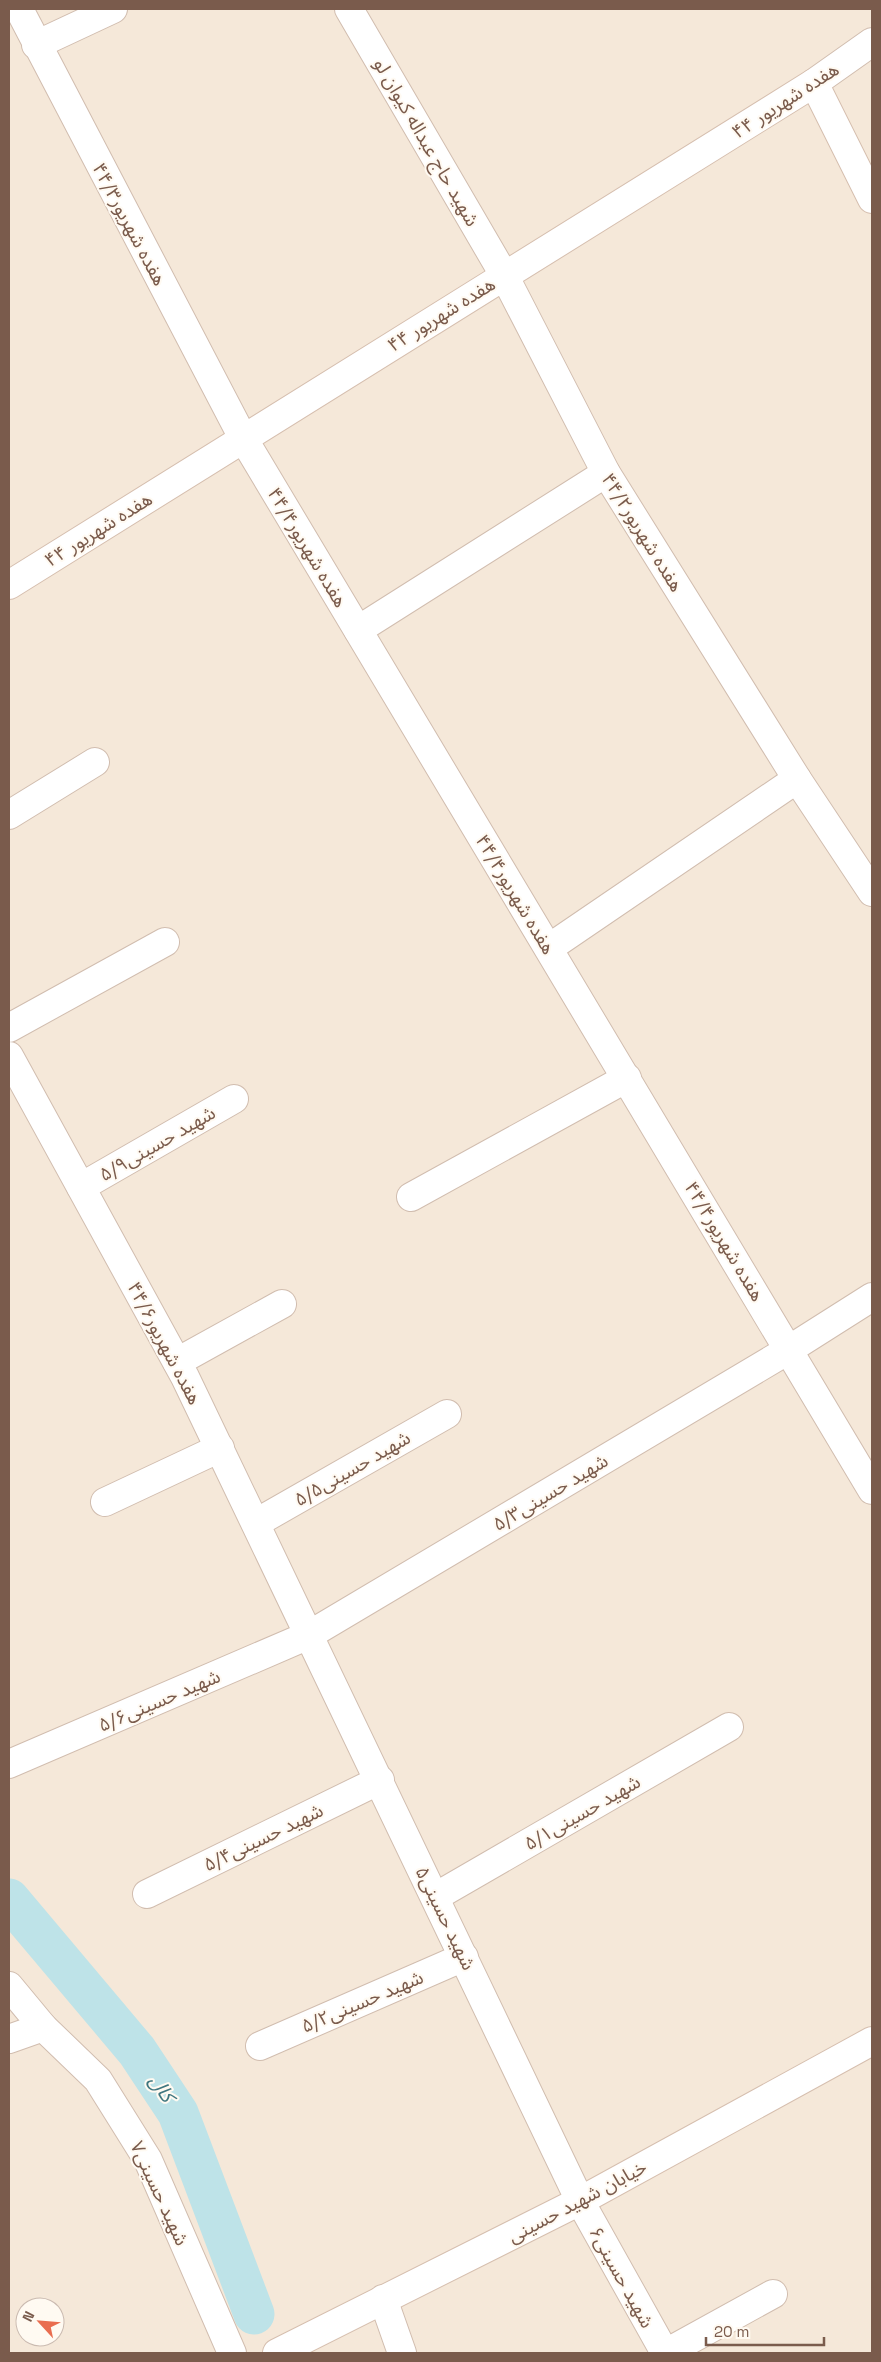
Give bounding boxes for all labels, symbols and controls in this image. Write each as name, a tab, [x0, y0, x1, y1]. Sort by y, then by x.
street label: شهید حاج عبداله کیوان لو	[367, 54, 485, 231]
street label: هفده شهریور ۴۴	[727, 56, 844, 144]
street label: هفده شهریور۴۴/۳	[87, 158, 173, 290]
street label: هفده شهریور ۴۴	[383, 271, 500, 358]
street label: هفده شهریور۴۴/۲	[596, 468, 689, 597]
street label: هفده شهریور۴۴/۴	[262, 483, 353, 612]
street label: هفده شهریور ۴۴	[40, 486, 157, 573]
street label: هفده شهریور۴۴/۴	[470, 830, 561, 959]
street label: شهید حسینی۵/۹	[95, 1100, 220, 1187]
street label: هفده شهریور۴۴/۴	[679, 1177, 770, 1306]
street label: هفده شهریور۴۴/۶	[122, 1277, 208, 1409]
street label: شهید حسینی۵/۵	[290, 1425, 415, 1512]
street label: شهید حسینی۵/۳	[488, 1448, 613, 1537]
street label: شهید حسینی۵/۶	[94, 1663, 224, 1737]
street label: شهید حسینی۵/۱	[520, 1769, 645, 1856]
street label: شهید حسینی۵/۴	[199, 1798, 327, 1877]
street label: شهید حسینی۵	[410, 1862, 481, 1974]
street label: شهید حسینی۵/۲	[297, 1964, 427, 2038]
water label: کال	[143, 2069, 183, 2110]
street label: شهید حسینی۷	[124, 2137, 195, 2249]
street label: خیابان شهید حسینی	[503, 2154, 651, 2249]
street label: شهید حسینی۶	[583, 2222, 660, 2332]
north arrow	[15, 2297, 65, 2347]
text: N	[18, 2308, 38, 2324]
scale bar	[706, 2314, 824, 2346]
text: 20 m	[714, 2322, 749, 2341]

